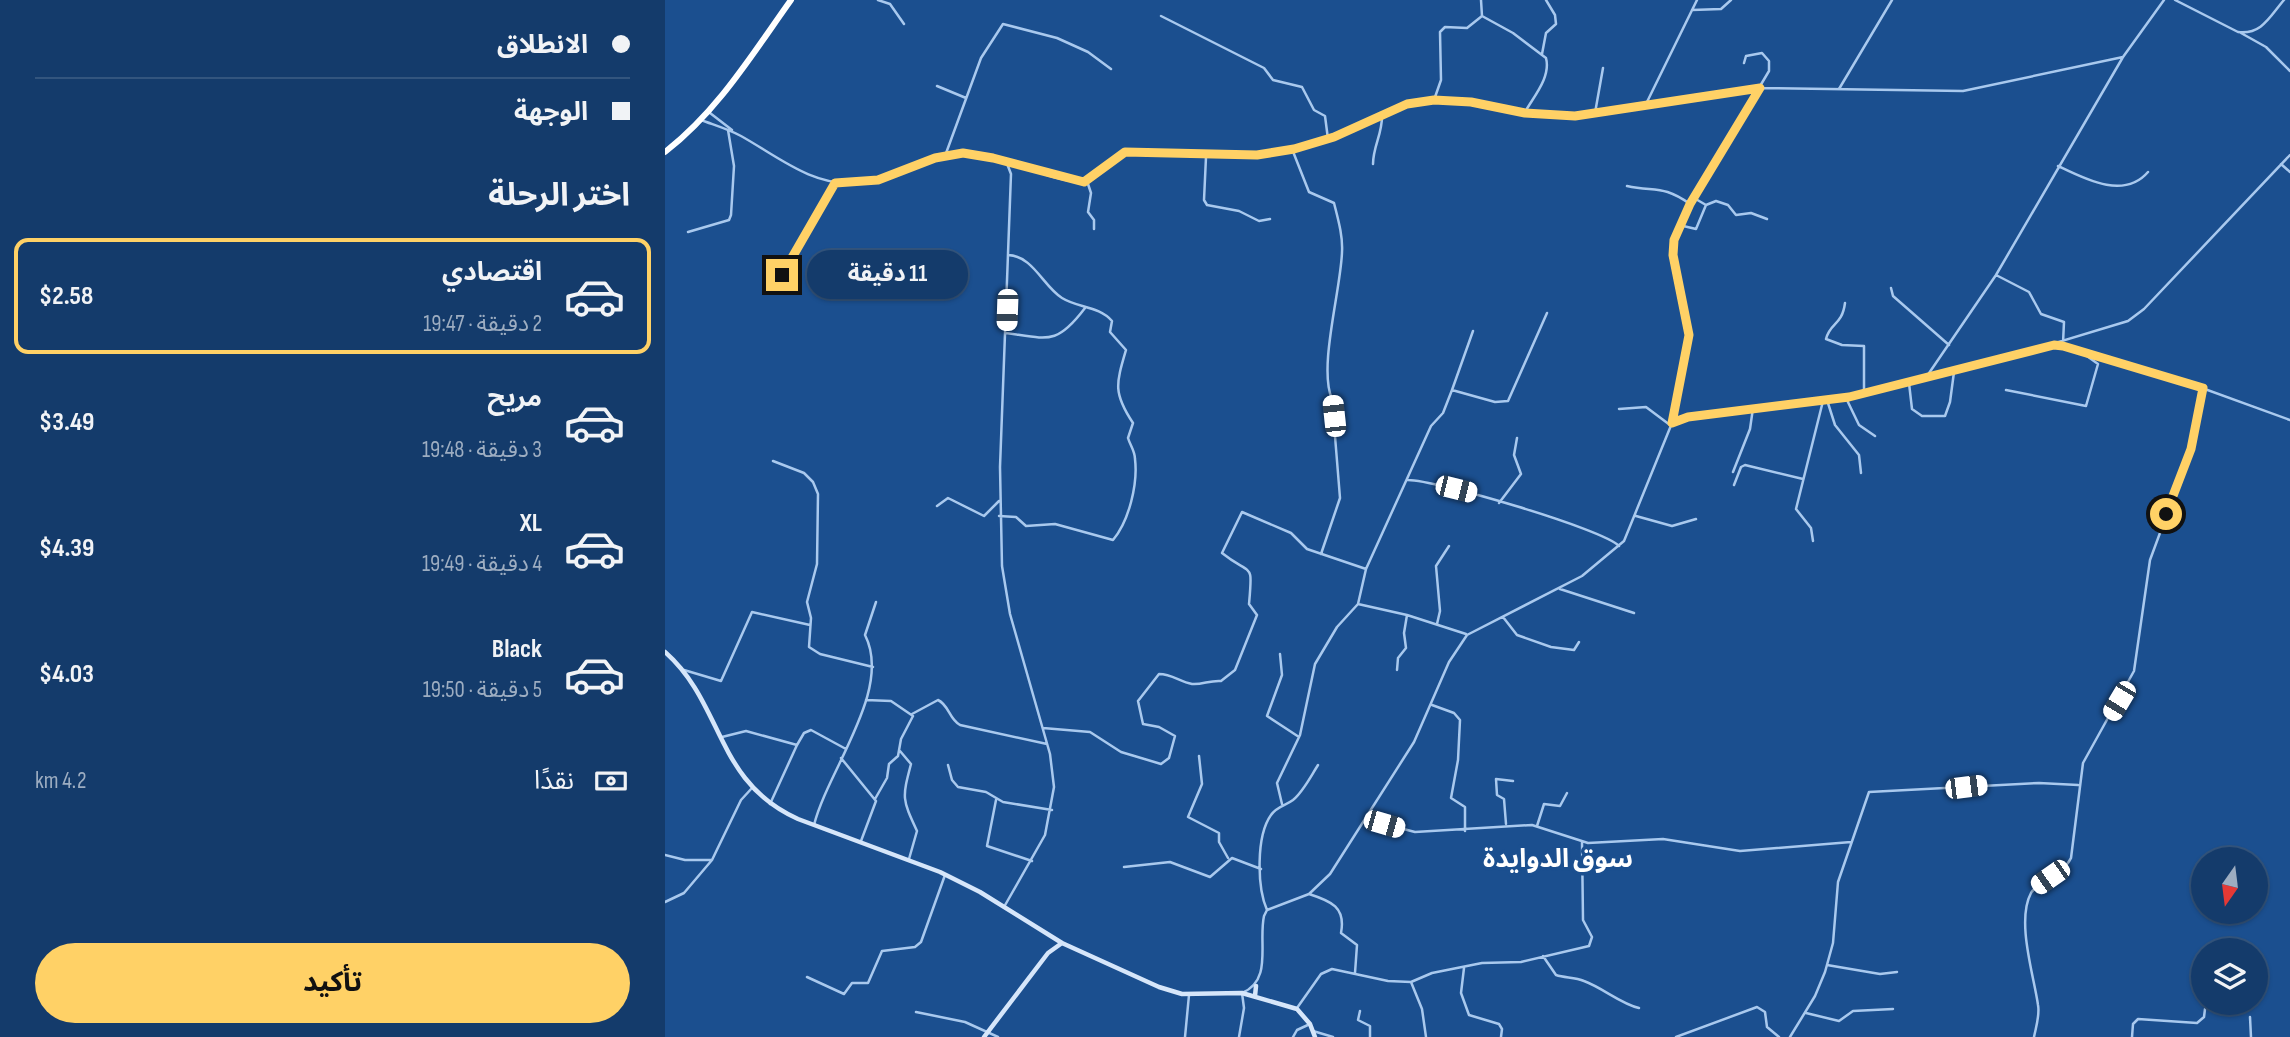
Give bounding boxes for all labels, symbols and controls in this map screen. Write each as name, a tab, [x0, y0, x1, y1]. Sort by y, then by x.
text: الانطلاق	[497, 30, 588, 61]
text: الوجهة	[514, 97, 588, 128]
text: اختر الرحلة	[488, 176, 630, 215]
callout: 11 دقيقة	[807, 250, 967, 300]
text: اقتصادي	[442, 257, 542, 288]
route end	[766, 259, 798, 291]
text: 11 دقيقة	[848, 260, 927, 288]
icon: car	[563, 265, 626, 328]
text: $2.58	[39, 281, 93, 312]
car	[996, 289, 1019, 331]
text: 2 دقيقة · 19:47	[423, 310, 542, 338]
text: مريح	[487, 383, 542, 414]
icon: car	[563, 391, 626, 454]
car	[1322, 394, 1347, 438]
text: $3.49	[39, 407, 94, 438]
text: 3 دقيقة · 19:48	[422, 436, 542, 464]
car	[1434, 474, 1479, 504]
route start	[2150, 498, 2182, 530]
text: XL	[520, 508, 542, 539]
icon: car	[563, 517, 626, 580]
text: $4.39	[39, 533, 94, 564]
text: 4 دقيقة · 19:49	[422, 550, 542, 578]
text: Black	[492, 634, 542, 665]
icon: car	[563, 643, 626, 706]
text: $4.03	[39, 659, 94, 690]
text: 5 دقيقة · 19:50	[423, 676, 542, 704]
car	[2100, 678, 2139, 724]
icon: cash	[592, 762, 630, 800]
text: نقدًا	[534, 766, 574, 797]
text: 4.2 km	[35, 767, 86, 795]
car	[1944, 774, 1989, 800]
car	[1361, 808, 1408, 840]
district label: سوق الدوايدة	[1483, 844, 1633, 875]
north arrow	[2191, 847, 2268, 924]
map controls	[2191, 847, 2268, 1015]
car	[2027, 856, 2074, 898]
button: layers	[2191, 938, 2268, 1015]
button: تأكيد	[35, 943, 630, 1023]

